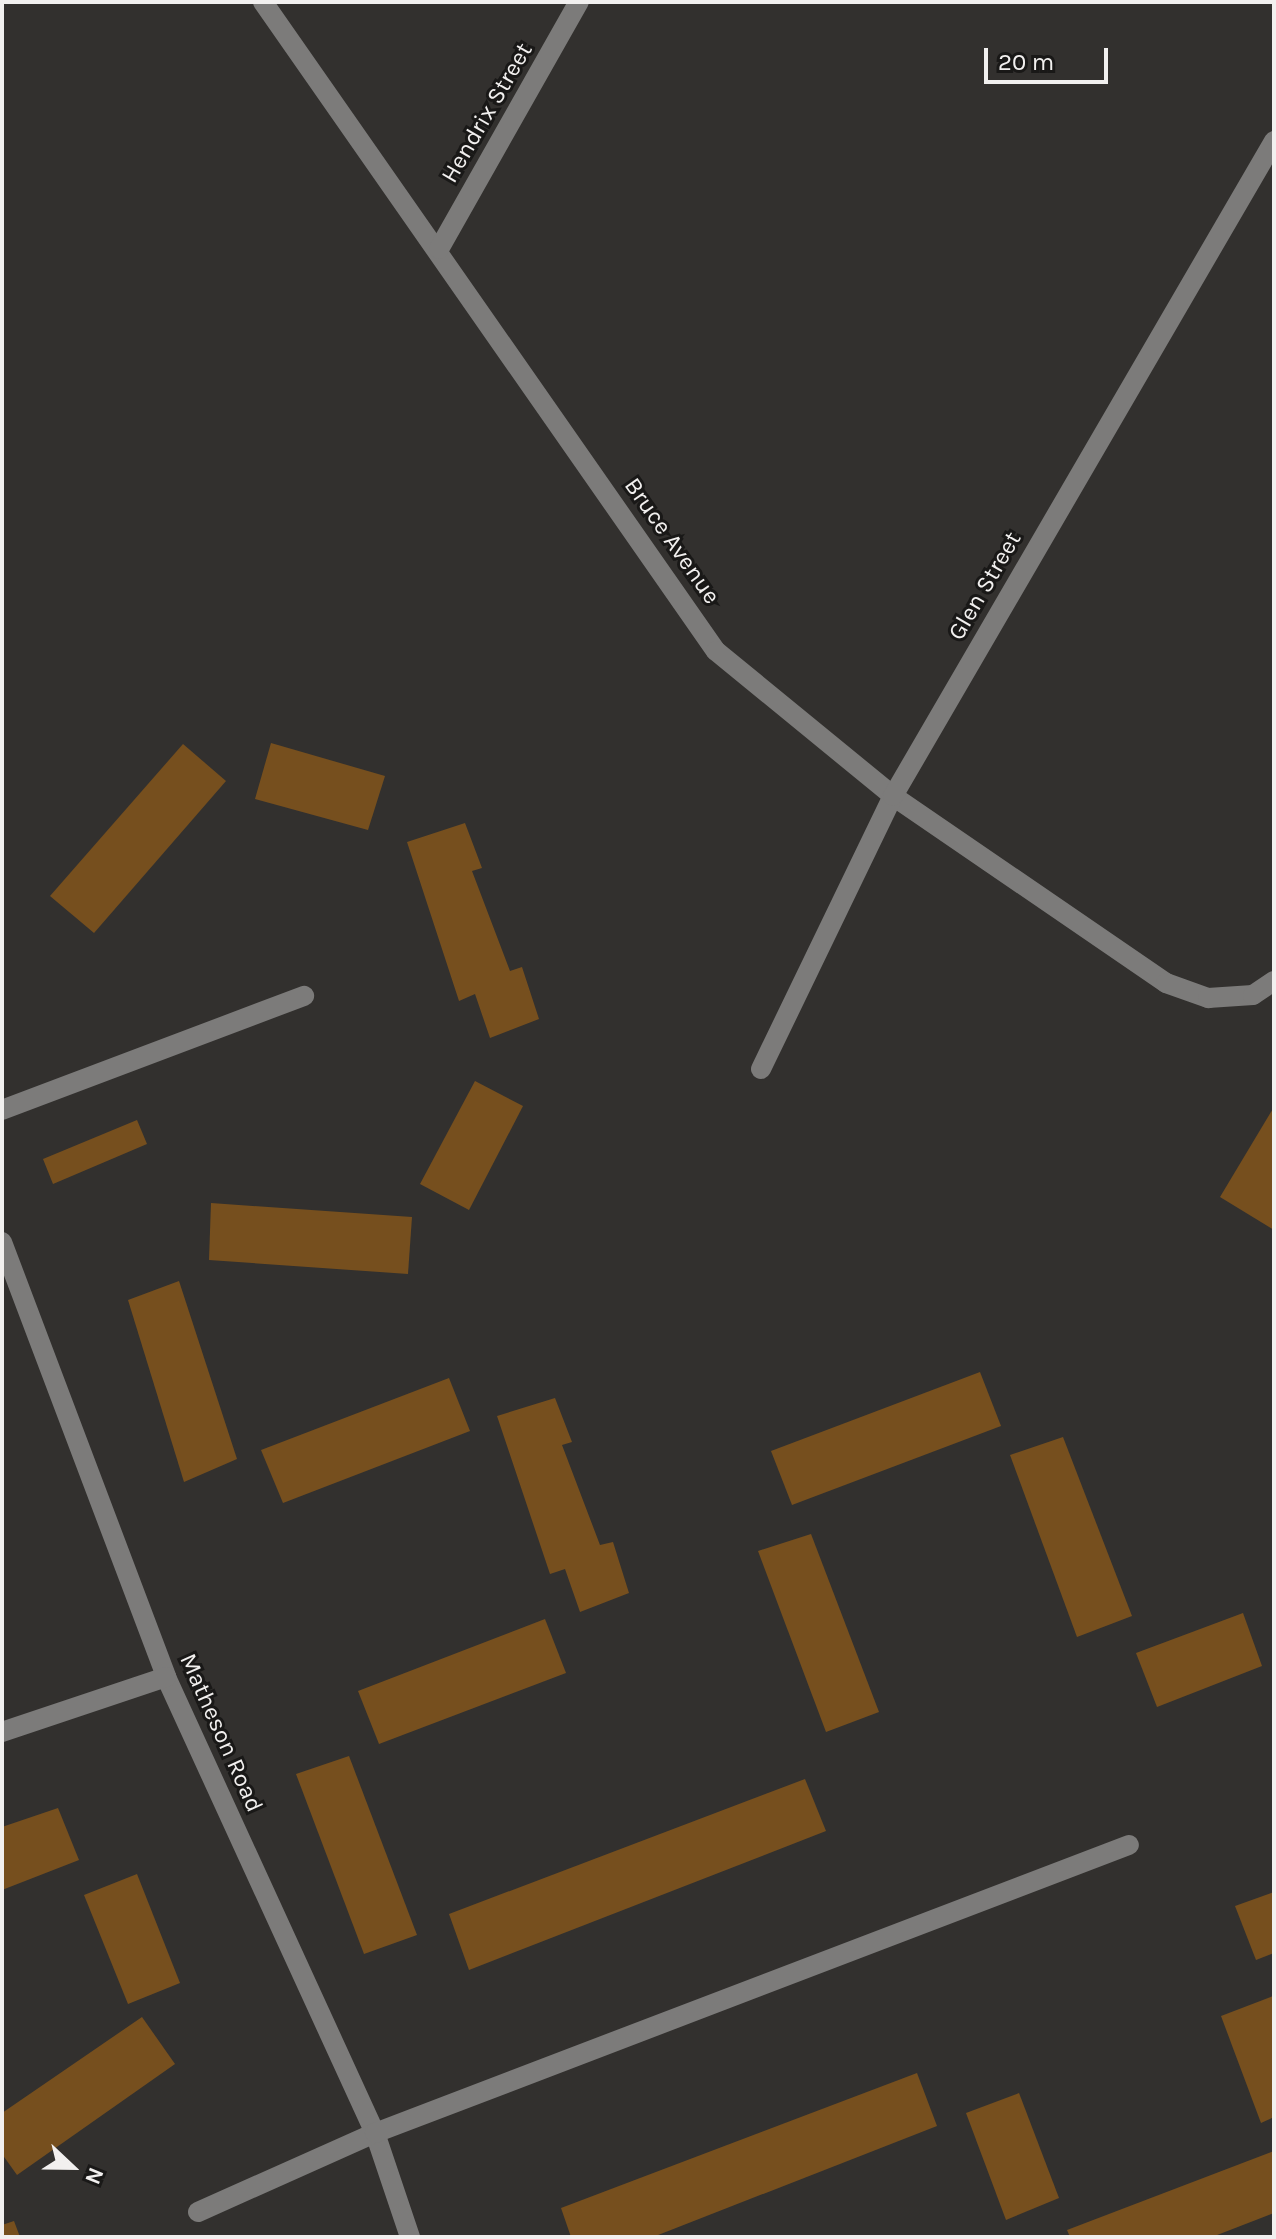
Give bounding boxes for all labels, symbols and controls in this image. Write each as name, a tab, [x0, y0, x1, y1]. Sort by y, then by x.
scale bar	[988, 32, 1112, 82]
street label: Hendrix Street	[435, 38, 539, 188]
text: 20 m	[998, 48, 1054, 76]
street label: Bruce Avenue	[618, 472, 726, 610]
street label: Glen Street	[942, 527, 1028, 645]
street label: Matheson Road	[173, 1649, 269, 1817]
north arrow	[32, 2127, 112, 2207]
text: N	[79, 2164, 109, 2188]

